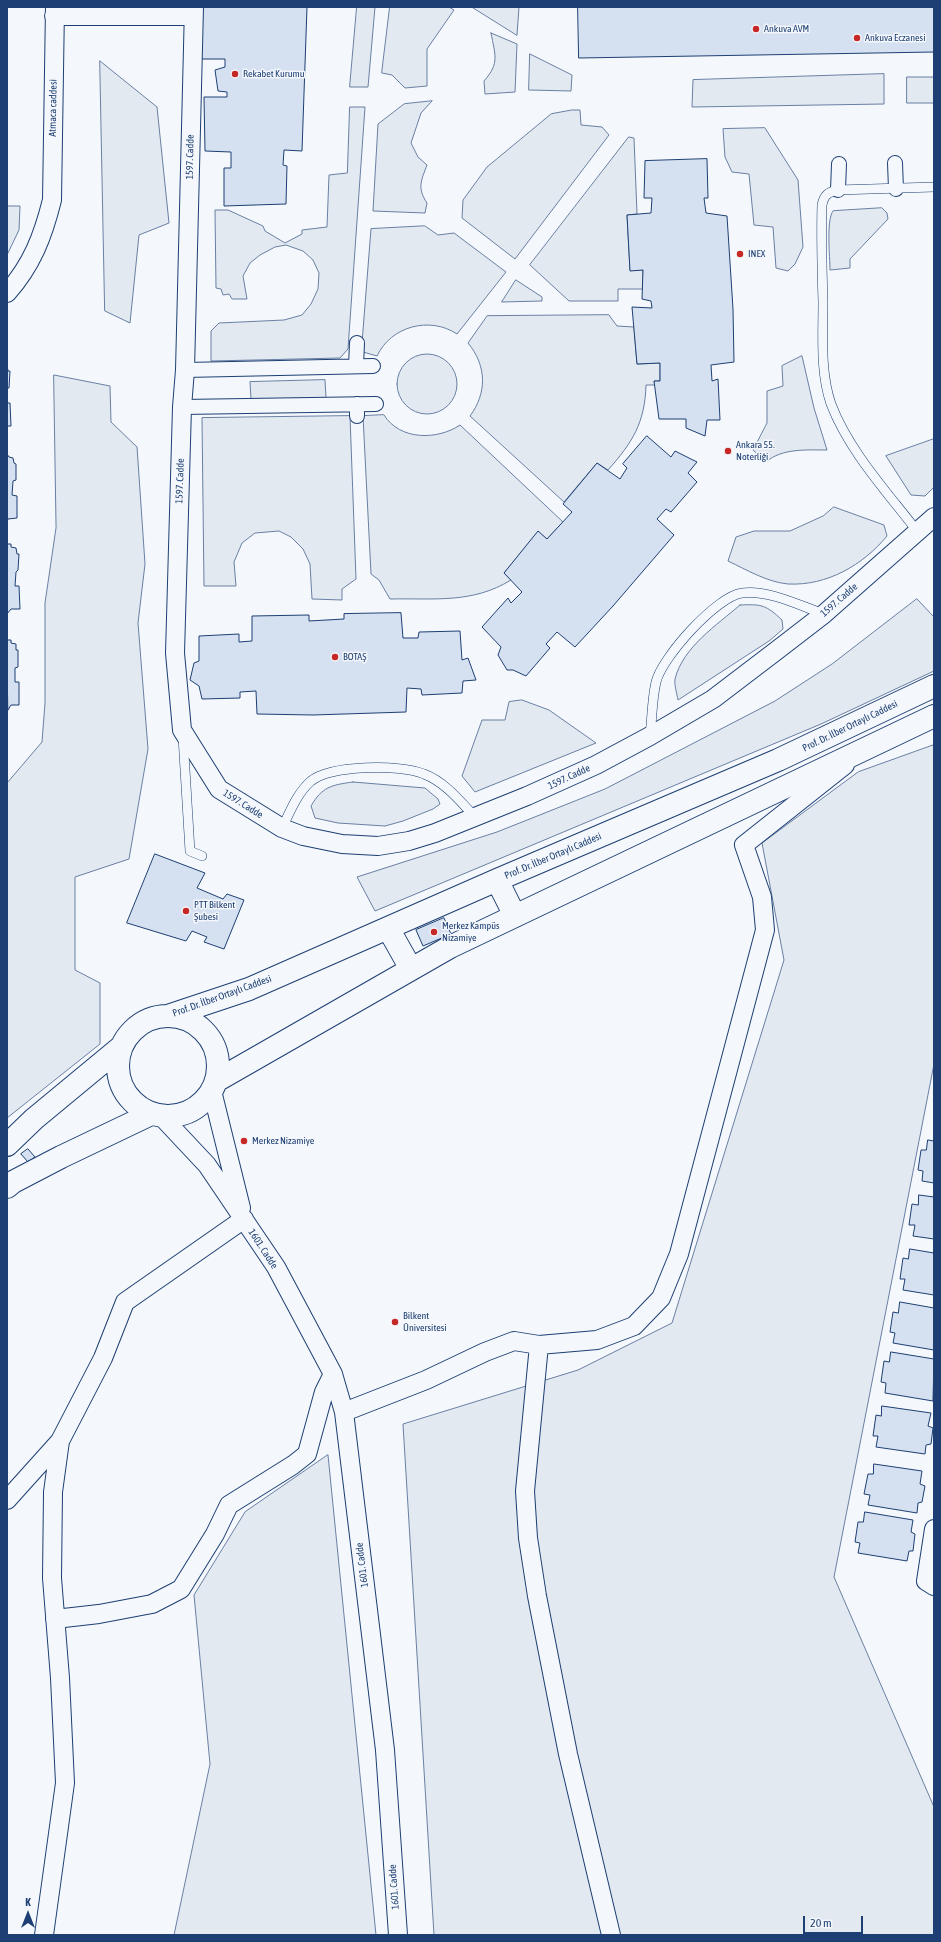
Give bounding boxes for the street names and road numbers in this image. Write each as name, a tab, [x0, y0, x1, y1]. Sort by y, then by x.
street label: Atmaca caddesi	[46, 79, 60, 137]
street label: 1597. Cadde	[184, 134, 196, 180]
street label: 1597. Cadde	[173, 458, 187, 504]
street label: 1597. Cadde	[818, 581, 860, 619]
street label: Prof. Dr. İlber Ortaylı Caddesi	[801, 698, 899, 754]
street label: 1597. Cadde	[546, 762, 592, 792]
street label: 1597. Cadde	[221, 787, 265, 821]
street label: Prof. Dr. İlber Ortaylı Caddesi	[503, 830, 603, 882]
street label: Prof. Dr. İlber Ortaylı Caddesi	[171, 973, 273, 1019]
street label: 1601. Cadde	[246, 1227, 280, 1271]
street label: 1601. Cadde	[353, 1542, 371, 1588]
street label: 1601. Cadde	[386, 1864, 402, 1910]

